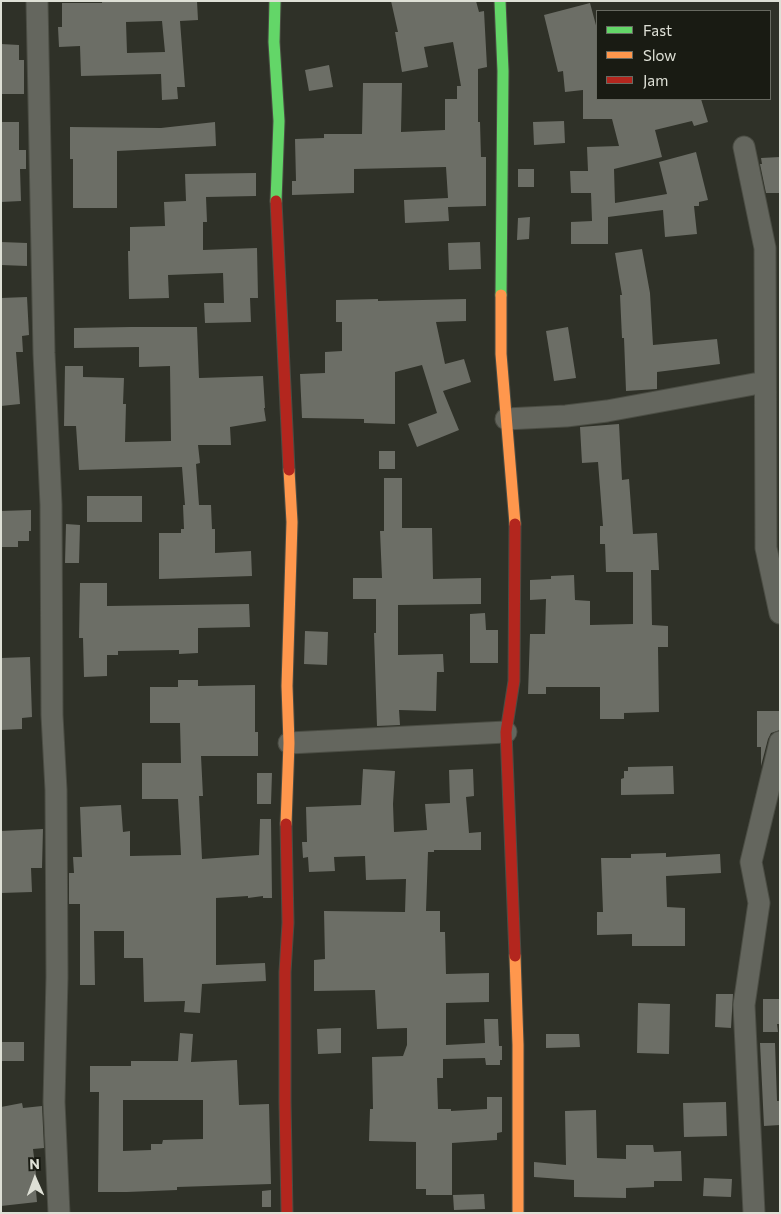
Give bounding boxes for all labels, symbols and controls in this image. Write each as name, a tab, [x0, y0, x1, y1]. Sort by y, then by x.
legend	[596, 10, 771, 100]
text: Fast	[643, 21, 672, 39]
text: Slow	[643, 46, 676, 64]
text: Jam	[643, 71, 668, 89]
north arrow	[10, 1154, 60, 1204]
text: N	[29, 1155, 40, 1172]

